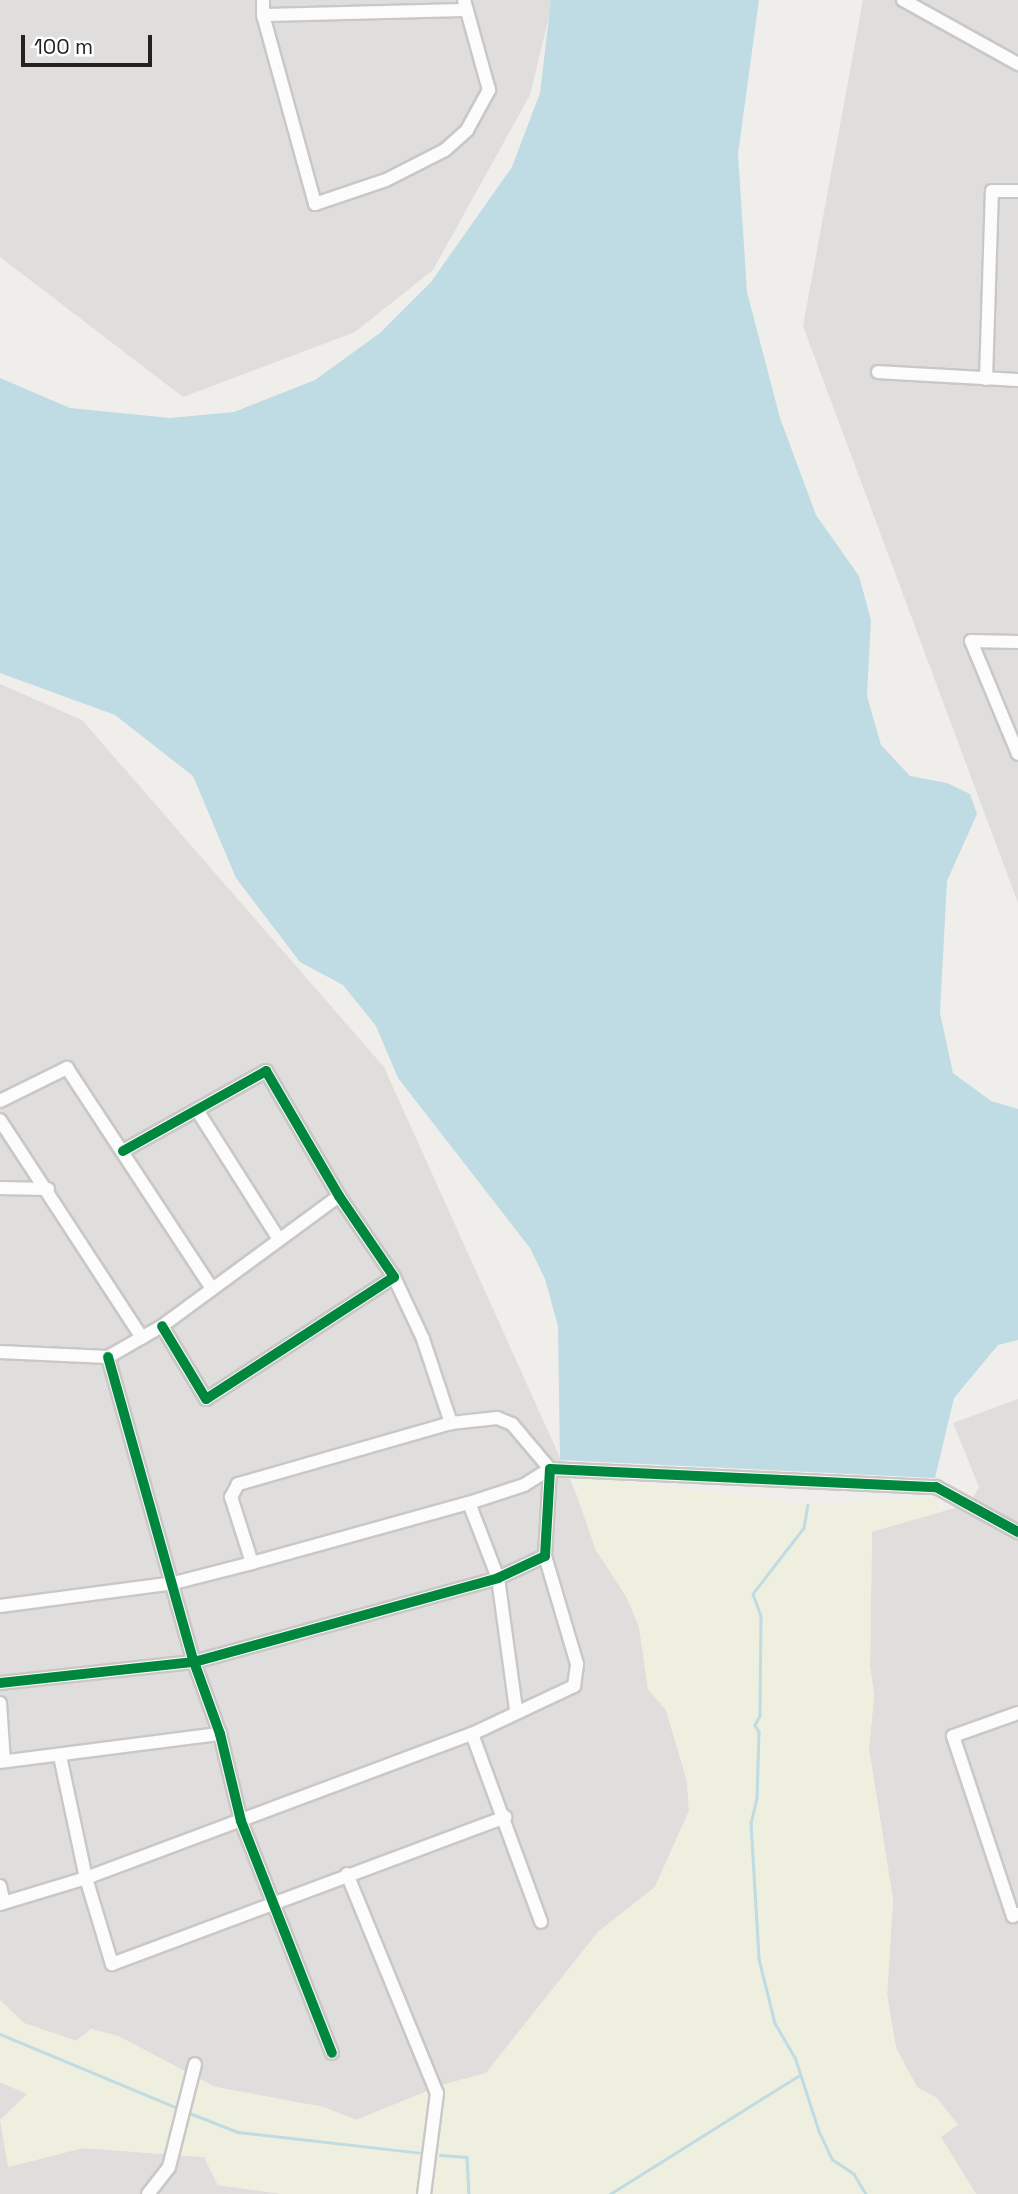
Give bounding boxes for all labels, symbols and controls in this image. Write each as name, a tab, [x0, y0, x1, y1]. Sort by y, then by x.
scale bar	[24, 21, 156, 65]
text: 100 m	[34, 33, 93, 60]

